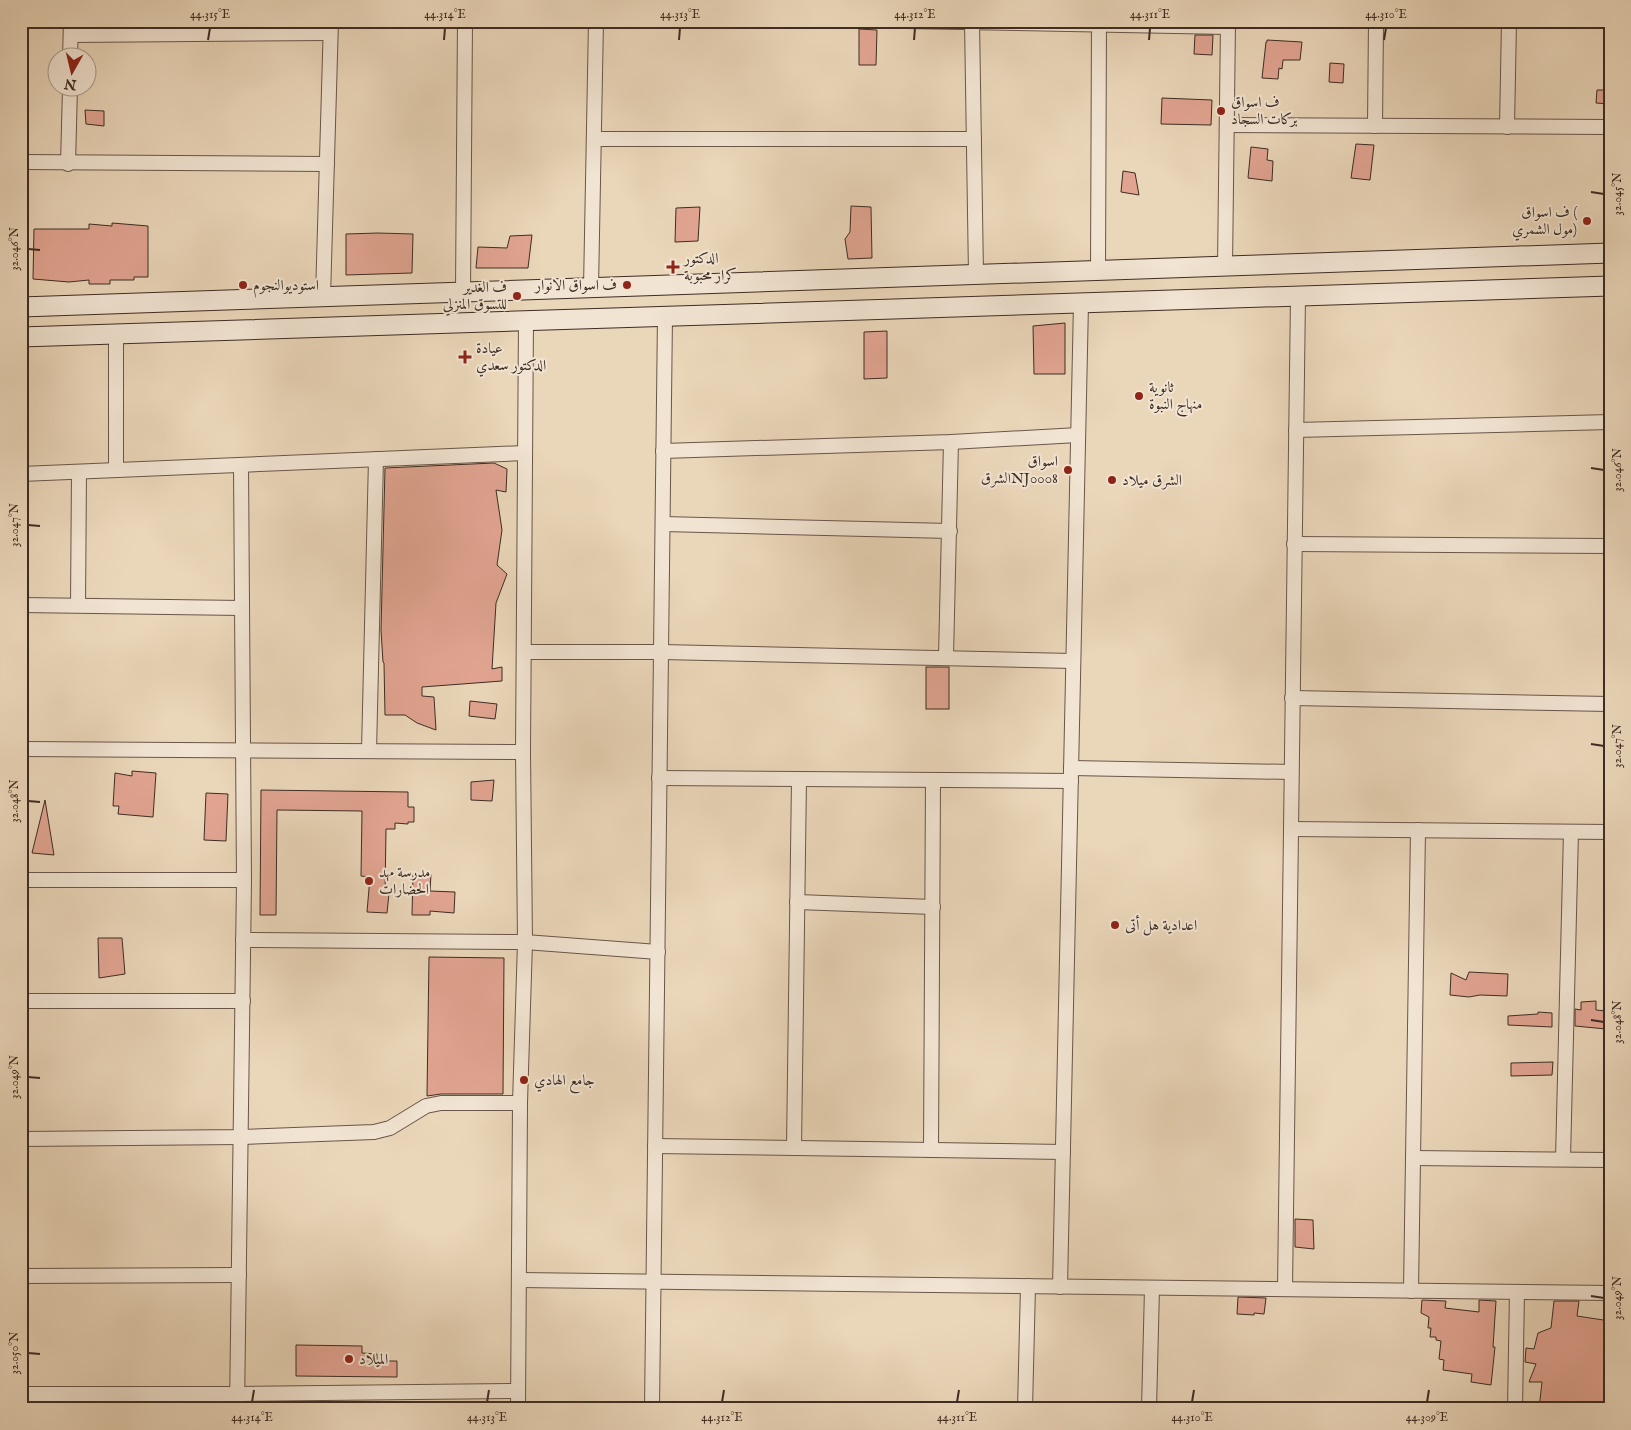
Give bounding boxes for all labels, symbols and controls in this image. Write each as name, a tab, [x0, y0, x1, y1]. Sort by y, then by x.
text: 44.315°E	[190, 7, 230, 22]
text: 44.314°E	[424, 7, 466, 22]
text: 44.313°E	[660, 7, 700, 22]
text: 44.312°E	[894, 7, 936, 22]
text: 44.311°E	[1130, 7, 1170, 22]
text: 44.310°E	[1365, 7, 1407, 22]
north arrow	[48, 48, 98, 98]
text: N	[63, 74, 79, 94]
place label: ف اسواق بركات السجاد	[1231, 93, 1298, 129]
marker: ف اسواق بركات السجاد	[1215, 105, 1227, 117]
text: 32.045°N	[1610, 172, 1625, 215]
place label: ف اسواق ( مول الشمري)	[1512, 203, 1578, 241]
marker: ف اسواق ( مول الشمري)	[1581, 215, 1593, 227]
text: 32.046°N	[7, 227, 22, 271]
place label: الدكتور كرار محبوبة	[682, 249, 737, 285]
marker: الدكتور كرار محبوبة	[666, 260, 680, 274]
place label: استوديوالنجوم	[253, 276, 319, 298]
place label: ف اسواق الانوار	[533, 276, 617, 295]
place label: ف الغدير للتسوق المنزلي	[443, 278, 507, 316]
marker: استوديوالنجوم	[237, 279, 249, 291]
marker: ف اسواق الانوار	[621, 279, 633, 291]
marker: ف الغدير للتسوق المنزلي	[511, 290, 523, 302]
place label: عيادة الدكتور سعدي	[476, 339, 546, 377]
marker: عيادة الدكتور سعدي	[458, 350, 472, 364]
place label: ثانوية منهاج النبوة	[1149, 378, 1202, 417]
marker: ثانوية منهاج النبوة	[1133, 390, 1145, 402]
text: 32.046°N	[1610, 448, 1625, 492]
place label: اسواق الشرقNJ0008	[981, 452, 1058, 488]
marker: اسواق الشرقNJ0008	[1062, 464, 1074, 476]
place label: الشرق ميلاد	[1122, 471, 1182, 490]
marker: الشرق ميلاد	[1106, 474, 1118, 486]
text: 32.047°N	[7, 502, 22, 547]
text: 32.047°N	[1610, 723, 1625, 768]
text: 32.048°N	[7, 779, 22, 823]
place label: مدرسة مهد الحضارات	[379, 863, 430, 899]
marker: مدرسة مهد الحضارات	[363, 875, 375, 887]
place label: اعدادية هل أتى	[1125, 914, 1197, 936]
marker: اعدادية هل أتى	[1109, 919, 1121, 931]
text: 32.048°N	[1610, 1000, 1625, 1044]
text: 32.049°N	[7, 1054, 22, 1099]
place label: جامع الهادي	[534, 1071, 595, 1094]
marker: جامع الهادي	[518, 1074, 530, 1086]
text: 32.049°N	[1610, 1275, 1625, 1320]
text: 32.050°N	[7, 1331, 22, 1374]
place label: الميلاد	[359, 1350, 388, 1369]
marker: الميلاد	[343, 1353, 355, 1365]
text: 44.314°E	[231, 1410, 273, 1425]
text: 44.313°E	[467, 1410, 507, 1425]
text: 44.312°E	[701, 1410, 743, 1425]
text: 44.311°E	[937, 1410, 977, 1425]
text: 44.310°E	[1171, 1410, 1213, 1425]
text: 44.309°E	[1406, 1410, 1448, 1425]

